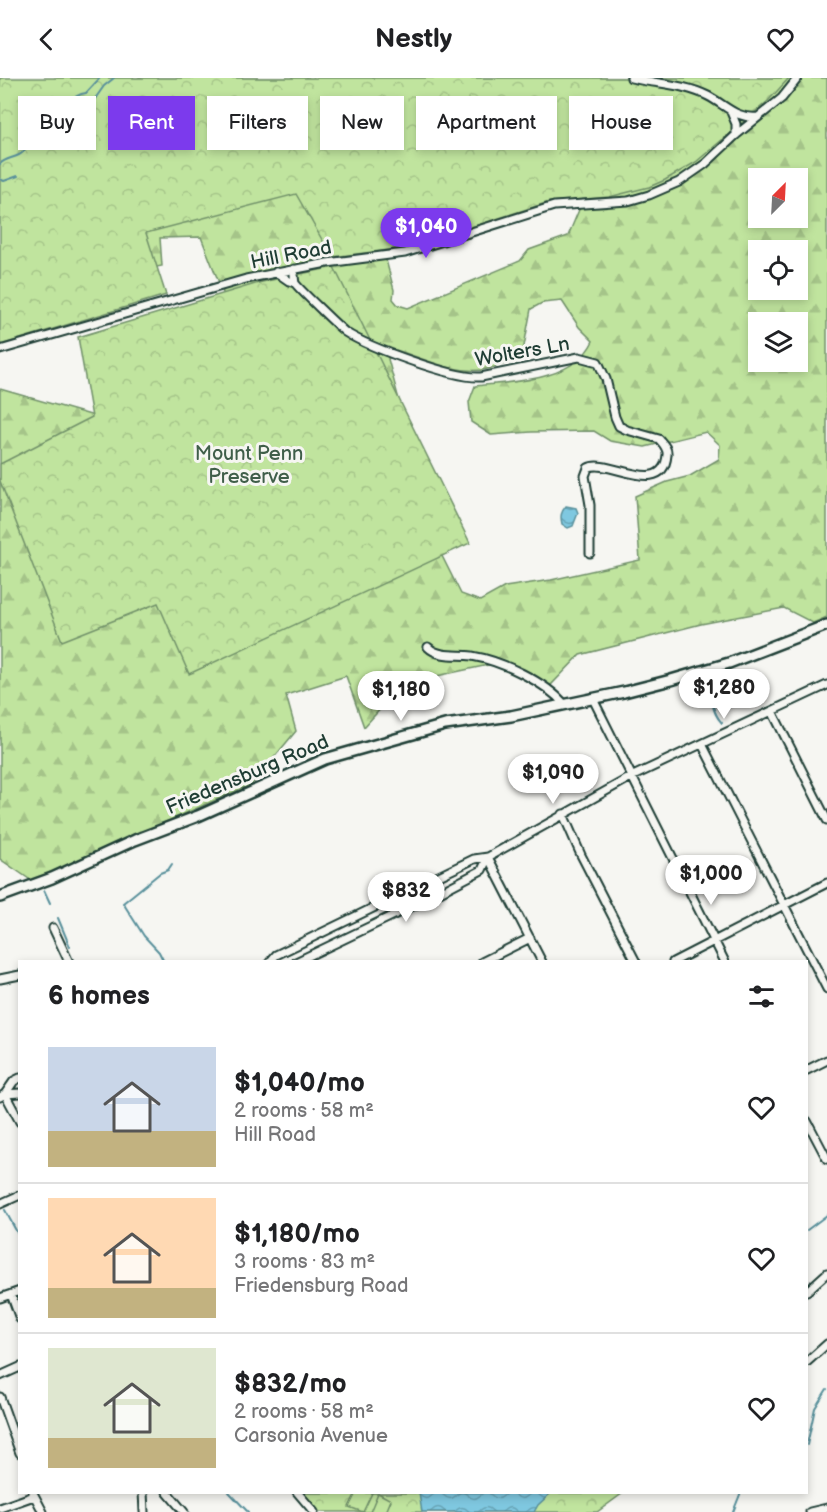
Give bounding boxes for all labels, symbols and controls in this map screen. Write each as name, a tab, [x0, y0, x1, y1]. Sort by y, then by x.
icon: back	[30, 23, 63, 56]
text: Nestly	[375, 23, 452, 55]
icon: heart	[764, 23, 797, 56]
chip: Buy	[18, 96, 96, 150]
chip: Rent	[108, 96, 195, 150]
chip: Filters	[207, 96, 308, 150]
chip: New	[320, 96, 404, 150]
chip: Apartment	[416, 96, 557, 150]
chip: House	[569, 96, 673, 150]
north arrow	[748, 168, 808, 228]
map controls	[748, 168, 808, 372]
pin: $1,040	[377, 208, 475, 259]
text: $1,040	[395, 215, 457, 239]
street label: Hill Road	[249, 235, 334, 275]
button: locate	[748, 240, 808, 300]
button: layers	[748, 312, 808, 372]
street label: Wolters Ln	[473, 332, 571, 372]
park label: Mount Penn Preserve	[195, 442, 303, 489]
pin: $1,280	[675, 669, 773, 720]
pin: $1,180	[352, 671, 450, 722]
text: $1,280	[693, 676, 755, 700]
text: $1,180	[372, 678, 430, 702]
street label: Friedensburg Road	[162, 730, 332, 820]
pin: $1,090	[504, 754, 602, 805]
text: $1,090	[522, 761, 584, 785]
pin: $1,000	[662, 855, 760, 906]
text: $1,000	[679, 862, 743, 886]
pin: $832	[370, 872, 442, 923]
text: $832	[382, 879, 430, 903]
icon: filters	[745, 980, 778, 1013]
text: 6 homes	[48, 981, 150, 1012]
text: $1,040/mo	[234, 1068, 365, 1099]
icon: home	[96, 1071, 168, 1143]
icon: heart	[745, 1091, 778, 1124]
text: 2 rooms · 58 m²	[234, 1099, 374, 1123]
text: Hill Road	[234, 1123, 316, 1147]
text: $1,180/mo	[234, 1219, 360, 1250]
icon: home	[96, 1222, 168, 1294]
icon: heart	[745, 1242, 778, 1275]
text: 3 rooms · 83 m²	[234, 1250, 375, 1274]
text: Friedensburg Road	[234, 1274, 409, 1298]
text: $832/mo	[234, 1369, 347, 1400]
icon: home	[96, 1372, 168, 1444]
icon: heart	[745, 1392, 778, 1425]
text: 2 rooms · 58 m²	[234, 1400, 374, 1424]
text: Carsonia Avenue	[234, 1424, 388, 1448]

